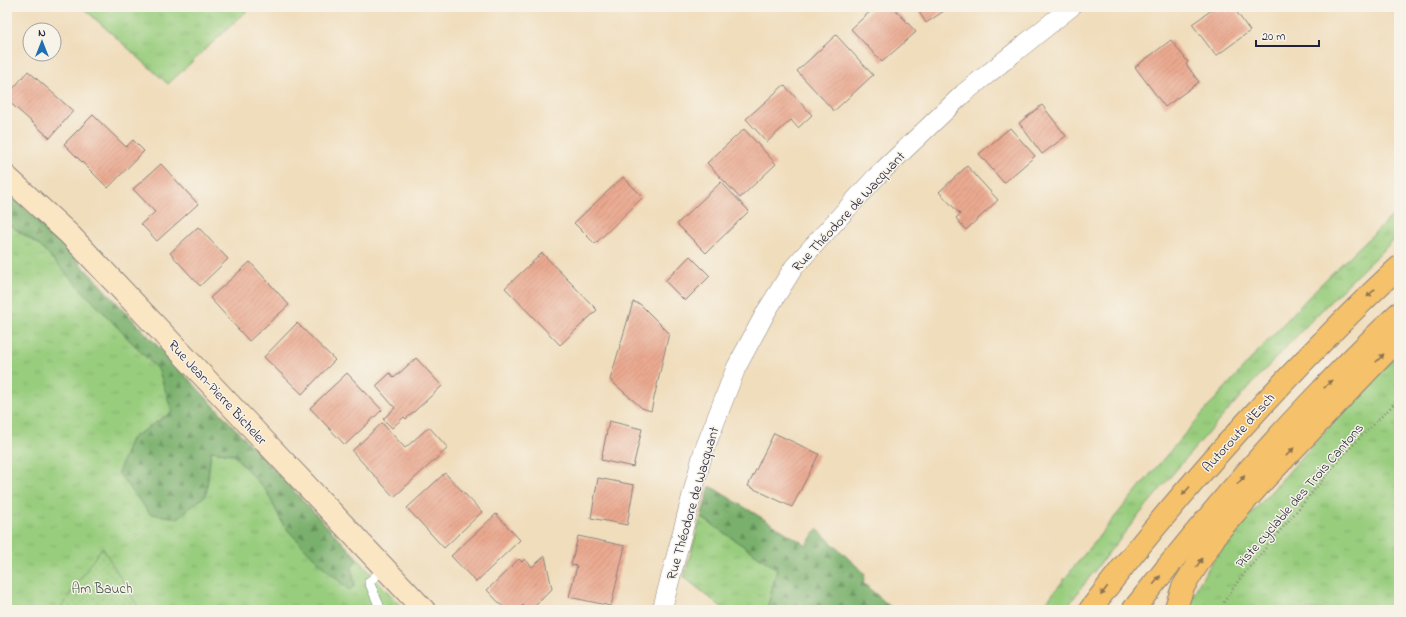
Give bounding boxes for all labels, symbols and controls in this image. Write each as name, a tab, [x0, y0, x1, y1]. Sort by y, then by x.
north arrow	[22, 22, 62, 62]
scale bar	[1256, 22, 1319, 48]
text: N	[38, 25, 46, 41]
text: 20 m	[1262, 28, 1285, 46]
street label: Rue Théodore de Wacquant	[787, 147, 911, 277]
one-way arrow	[1366, 288, 1376, 298]
street label: Rue Jean-Pierre Bicheler	[163, 336, 272, 451]
one-way arrow	[1375, 353, 1384, 363]
one-way arrow	[1323, 379, 1333, 388]
street label: Autoroute d'Esch	[1198, 389, 1281, 477]
street label: Piste cyclable des Trois Cantons	[1231, 419, 1370, 574]
street label: Rue Théodore de Wacquant	[662, 424, 725, 582]
one-way arrow	[1285, 447, 1295, 457]
one-way arrow	[1236, 474, 1245, 485]
one-way arrow	[1182, 485, 1191, 496]
one-way arrow	[1195, 557, 1202, 569]
one-way arrow	[1153, 574, 1162, 585]
park label: Am Bauch	[72, 579, 132, 600]
one-way arrow	[1100, 586, 1108, 597]

